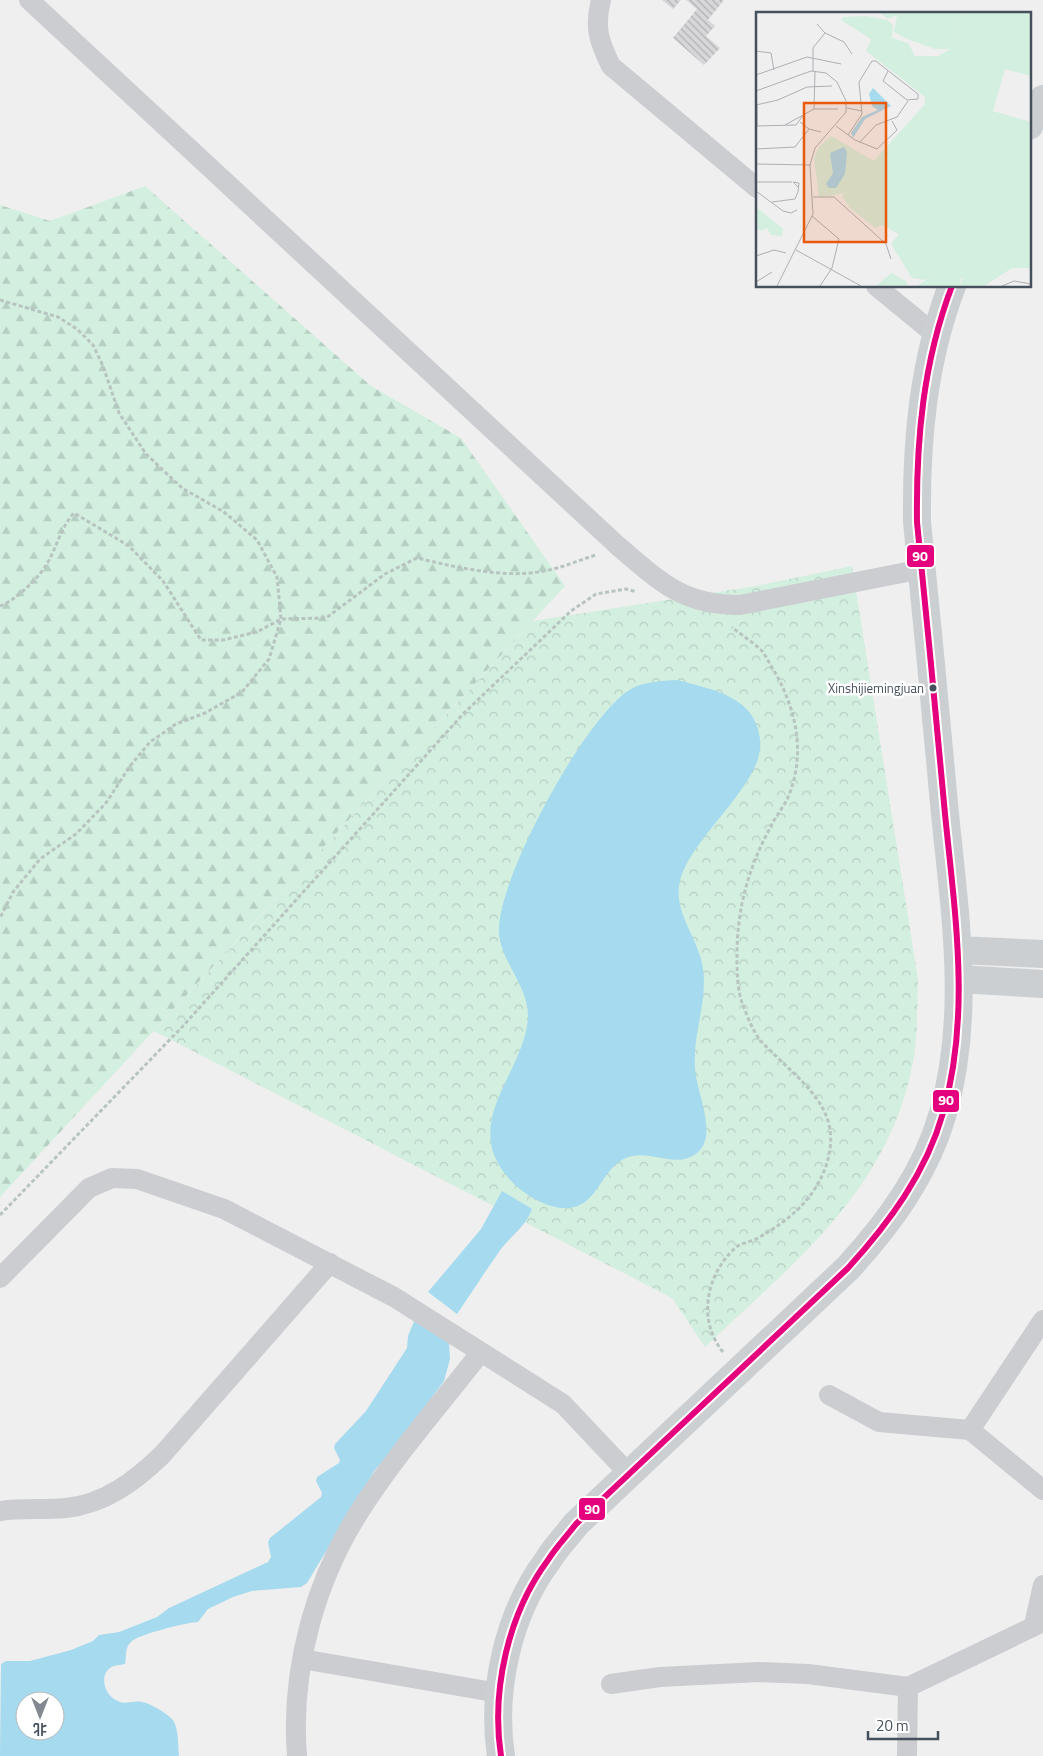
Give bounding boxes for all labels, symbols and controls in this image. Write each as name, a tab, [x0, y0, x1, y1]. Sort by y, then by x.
inset map	[756, 12, 1030, 288]
line badge: 90	[906, 544, 935, 568]
text: 90	[912, 545, 928, 566]
place label: Xinshijiemingjuan	[828, 678, 924, 698]
marker: Xinshijiemingjuan	[928, 683, 938, 693]
line badge: 90	[932, 1089, 960, 1113]
text: 90	[938, 1089, 954, 1110]
line badge: 90	[578, 1497, 606, 1521]
text: 90	[584, 1498, 600, 1519]
north arrow	[15, 1691, 65, 1741]
scale bar	[868, 1708, 938, 1740]
text: 20 m	[876, 1714, 909, 1737]
text: 北	[33, 1719, 47, 1740]

